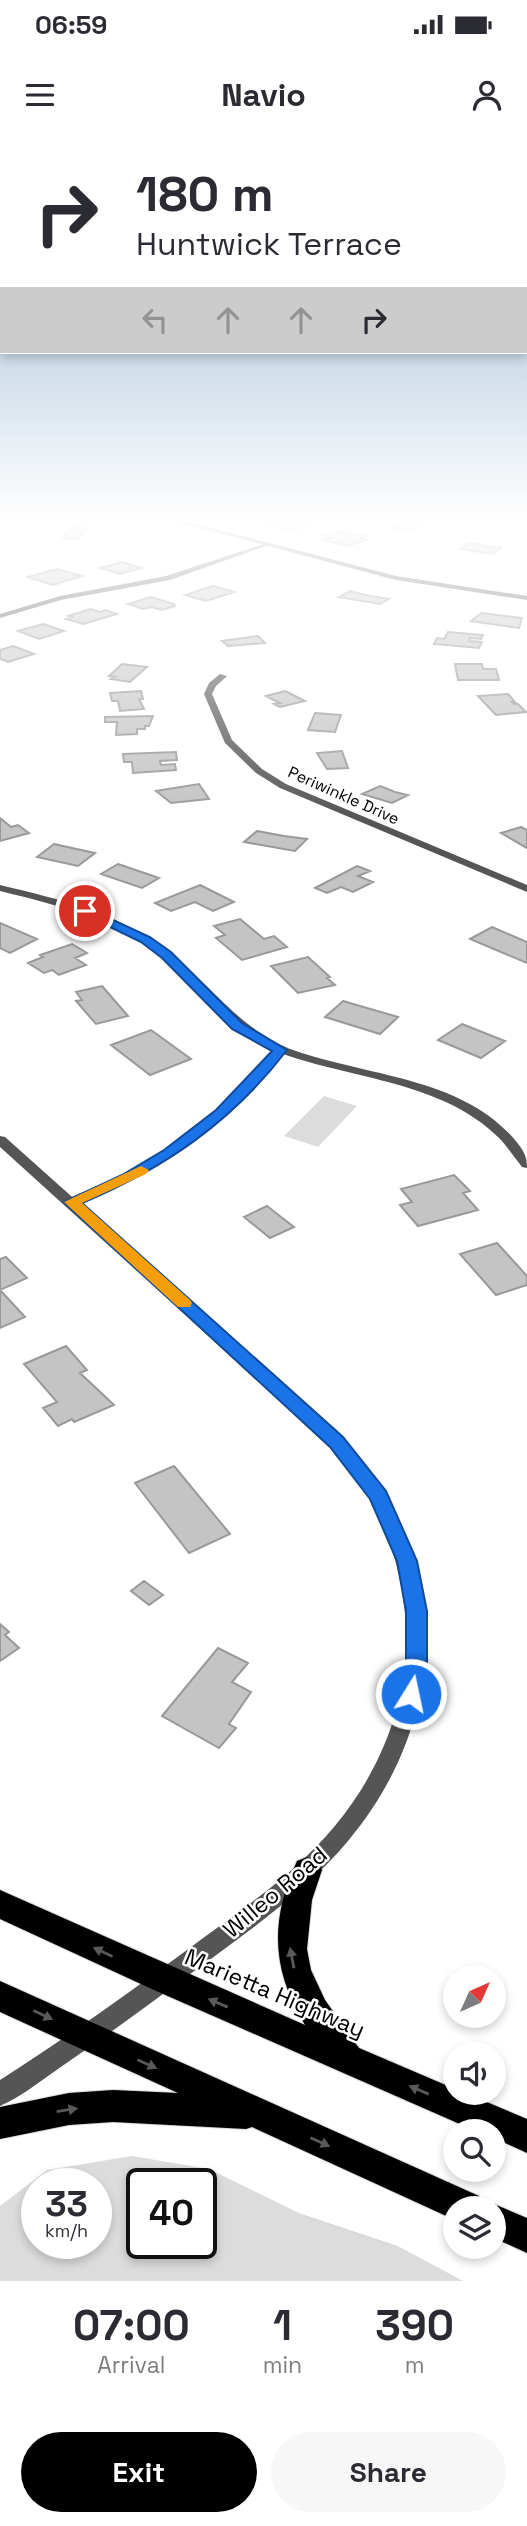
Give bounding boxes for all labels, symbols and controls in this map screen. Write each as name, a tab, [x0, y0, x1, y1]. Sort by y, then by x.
text: 06:59	[35, 8, 107, 42]
text: Navio	[221, 75, 306, 115]
icon: menu	[21, 76, 59, 114]
icon: person	[468, 76, 506, 114]
text: 180 m	[136, 163, 274, 225]
icon: right	[21, 168, 112, 259]
text: Huntwick Terrace	[136, 224, 402, 264]
icon: left	[136, 301, 174, 339]
icon: ahead	[209, 301, 247, 339]
icon: ahead	[282, 301, 320, 339]
icon: right	[355, 301, 393, 339]
street label: Periwinkle Drive	[285, 762, 403, 829]
pin	[55, 881, 115, 941]
icon: arrive	[66, 892, 104, 930]
position arrow	[374, 1657, 448, 1731]
street label: Willeo Road	[217, 1840, 333, 1944]
street label: Marietta Highway	[180, 1942, 370, 2044]
one-way arrow	[93, 1946, 113, 1958]
one-way arrow	[287, 1947, 298, 1969]
north arrow	[443, 1965, 506, 2028]
map controls	[443, 1965, 506, 2259]
one-way arrow	[208, 1997, 228, 2009]
one-way arrow	[33, 2010, 53, 2021]
button: sound	[443, 2042, 506, 2105]
one-way arrow	[137, 2059, 158, 2070]
one-way arrow	[408, 2084, 429, 2095]
one-way arrow	[56, 2104, 78, 2115]
button: search	[443, 2119, 506, 2182]
one-way arrow	[310, 2136, 330, 2148]
speed limit sign: 40	[126, 2168, 217, 2259]
text: 33	[45, 2182, 88, 2226]
button: layers	[443, 2196, 506, 2259]
text: km/h	[45, 2219, 88, 2242]
text: 07:00	[73, 2299, 190, 2352]
text: 1	[273, 2299, 292, 2352]
text: 390	[375, 2299, 454, 2352]
text: Arrival	[97, 2350, 166, 2380]
text: min	[263, 2350, 302, 2380]
text: m	[405, 2350, 424, 2380]
button: Exit	[21, 2432, 257, 2512]
button: Share	[271, 2432, 506, 2512]

